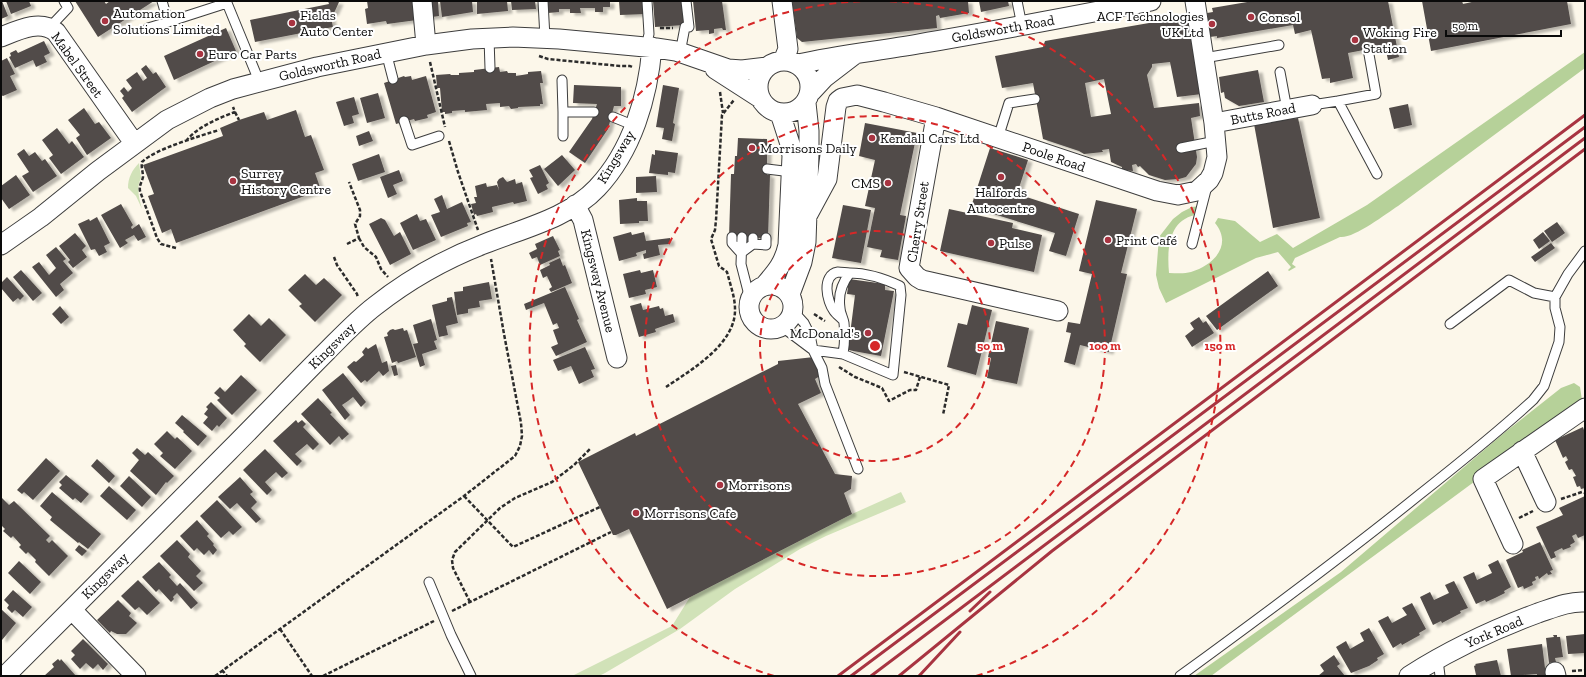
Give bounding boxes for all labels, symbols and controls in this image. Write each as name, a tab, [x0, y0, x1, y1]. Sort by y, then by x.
place label: Automation Solutions Limited	[113, 5, 220, 38]
place label: Fields Auto Center	[300, 7, 374, 40]
place label: ACF Technologies UK Ltd	[1097, 8, 1204, 41]
place label: Consol	[1259, 9, 1301, 26]
street label: Goldsworth Road	[950, 12, 1056, 46]
marker: Consol	[1246, 12, 1256, 22]
scale bar	[1446, 12, 1561, 38]
marker: Automation Solutions Limited	[100, 16, 110, 26]
marker: Fields Auto Center	[287, 18, 297, 28]
marker: ACF Technologies UK Ltd	[1207, 19, 1217, 29]
text: 50 m	[1452, 19, 1479, 33]
place label: Woking Fire Station	[1363, 24, 1437, 57]
street label: Mabel Street	[48, 29, 107, 102]
marker: Woking Fire Station	[1350, 35, 1360, 45]
street label: Goldsworth Road	[277, 45, 383, 85]
place label: Euro Car Parts	[208, 46, 297, 63]
marker: Euro Car Parts	[195, 49, 205, 59]
street label: Butts Road	[1229, 99, 1297, 129]
street label: Kingsway	[593, 127, 639, 187]
place label: Kendall Cars Ltd	[880, 130, 980, 147]
marker: Kendall Cars Ltd	[867, 133, 877, 143]
street label: Poole Road	[1020, 138, 1088, 176]
place label: Morrisons Daily	[760, 140, 858, 157]
marker: Morrisons Daily	[747, 143, 757, 153]
place label: Surrey History Centre	[241, 165, 332, 198]
marker: Halfords Autocentre	[996, 172, 1006, 182]
place label: CMS	[851, 175, 880, 192]
marker: Surrey History Centre	[228, 176, 238, 186]
marker: CMS	[883, 178, 893, 188]
street label: Cherry Street	[903, 179, 933, 264]
place label: Halfords Autocentre	[967, 184, 1035, 217]
street label: Kingsway Avenue	[577, 228, 619, 335]
place label: Print Café	[1116, 232, 1177, 249]
place label: Pulse	[999, 235, 1032, 252]
marker: Print Café	[1103, 235, 1113, 245]
marker: Pulse	[986, 238, 996, 248]
street label: Kingsway	[305, 319, 359, 373]
place label: McDonald's	[790, 325, 860, 342]
marker: McDonald's	[863, 328, 873, 338]
centre of rings	[868, 339, 882, 353]
text: 50 m	[977, 339, 1003, 353]
text: 100 m	[1089, 339, 1121, 353]
text: 150 m	[1205, 339, 1236, 353]
place label: Morrisons	[728, 477, 790, 494]
marker: Morrisons	[715, 480, 725, 490]
place label: Morrisons Cafe	[644, 505, 737, 522]
marker: Morrisons Cafe	[631, 508, 641, 518]
street label: Kingsway	[78, 549, 132, 603]
street label: York Road	[1462, 612, 1526, 652]

